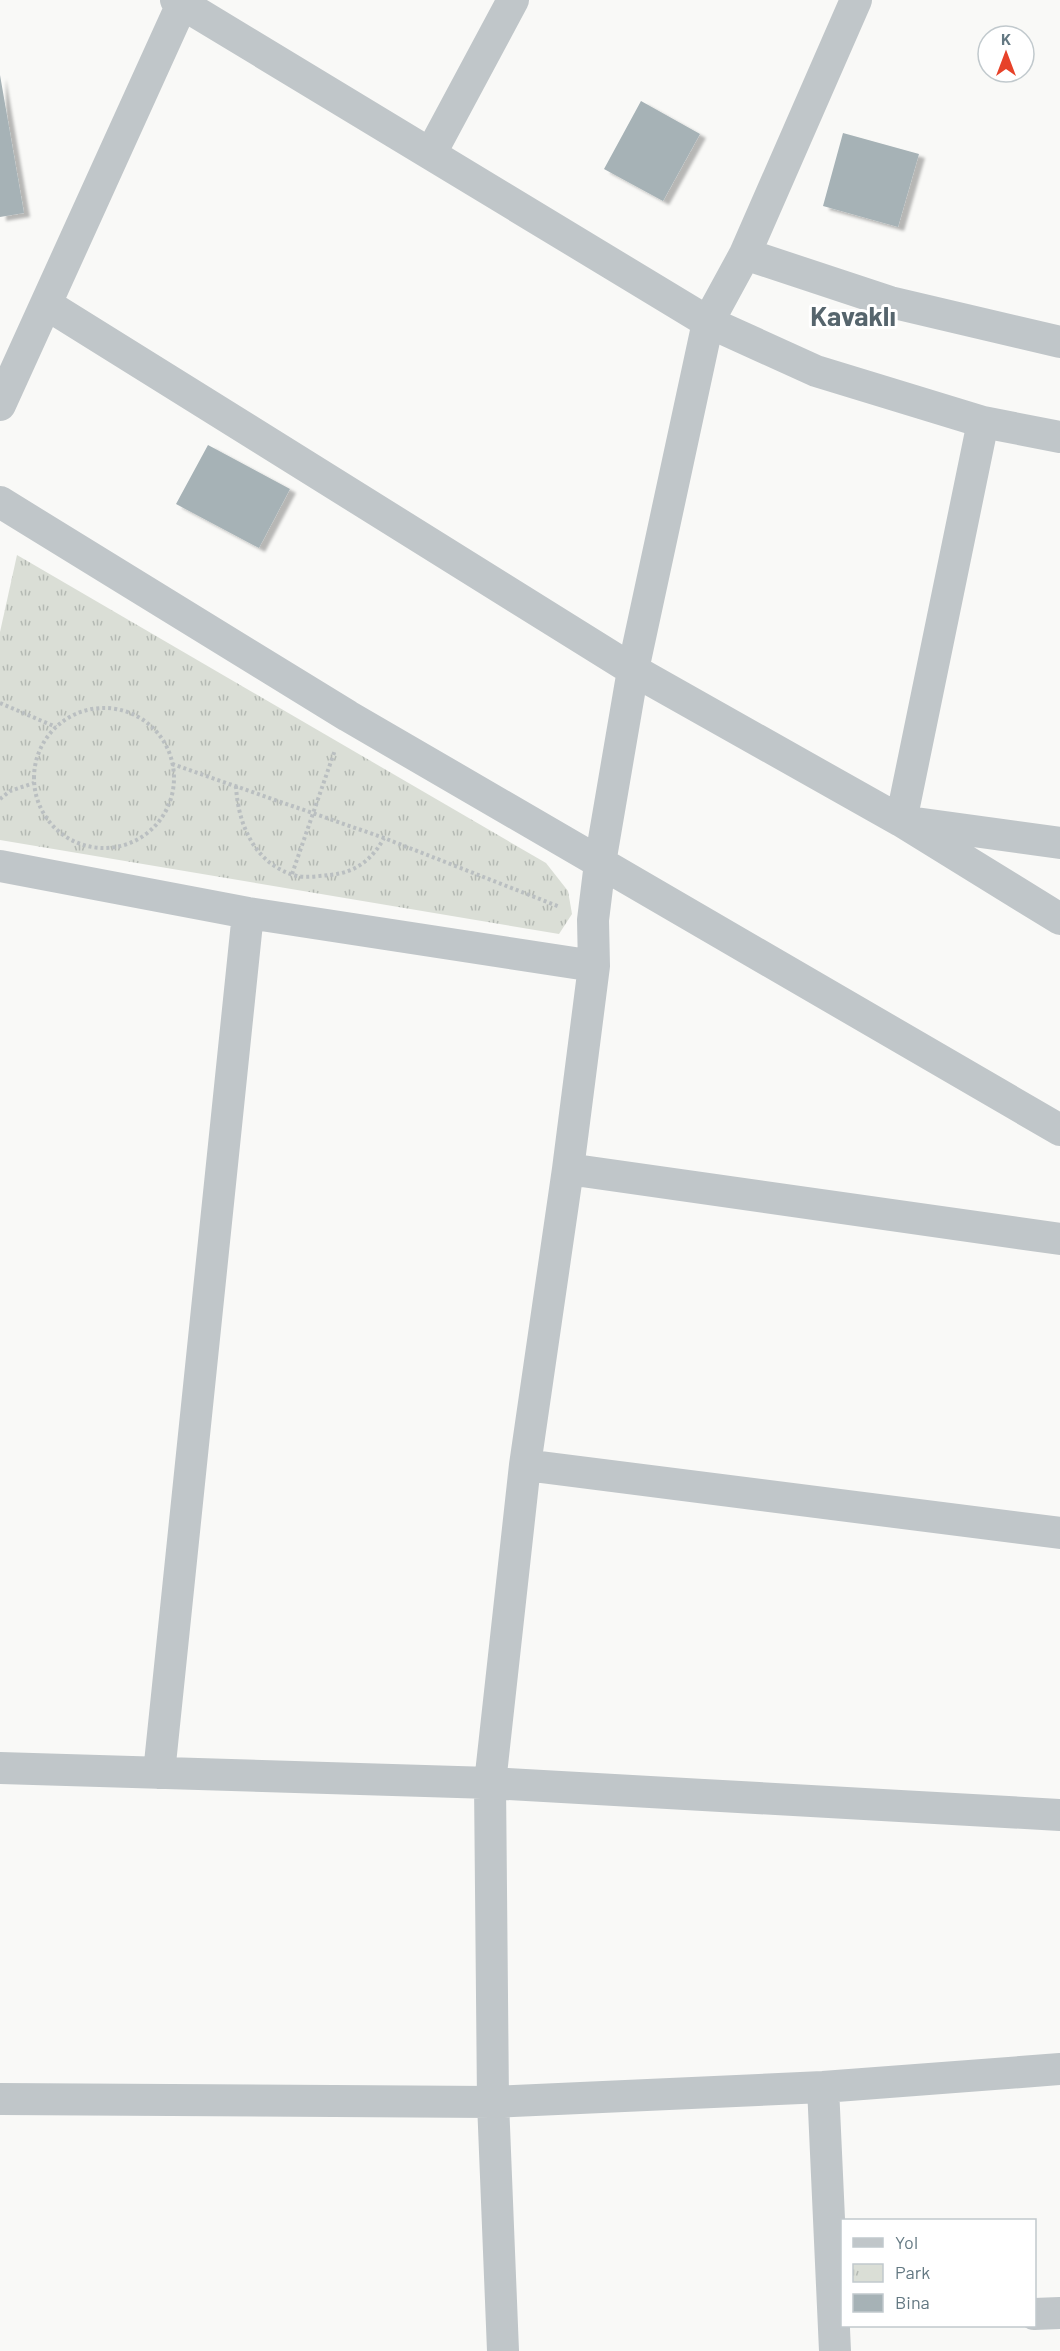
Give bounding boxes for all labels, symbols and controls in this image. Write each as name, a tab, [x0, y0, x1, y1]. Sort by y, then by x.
north arrow	[976, 24, 1036, 84]
text: K	[1001, 29, 1011, 48]
district label: Kavaklı	[810, 299, 896, 331]
legend	[841, 2219, 1036, 2327]
text: Yol	[895, 2231, 918, 2253]
text: Park	[895, 2261, 930, 2283]
text: Bina	[895, 2291, 930, 2313]

